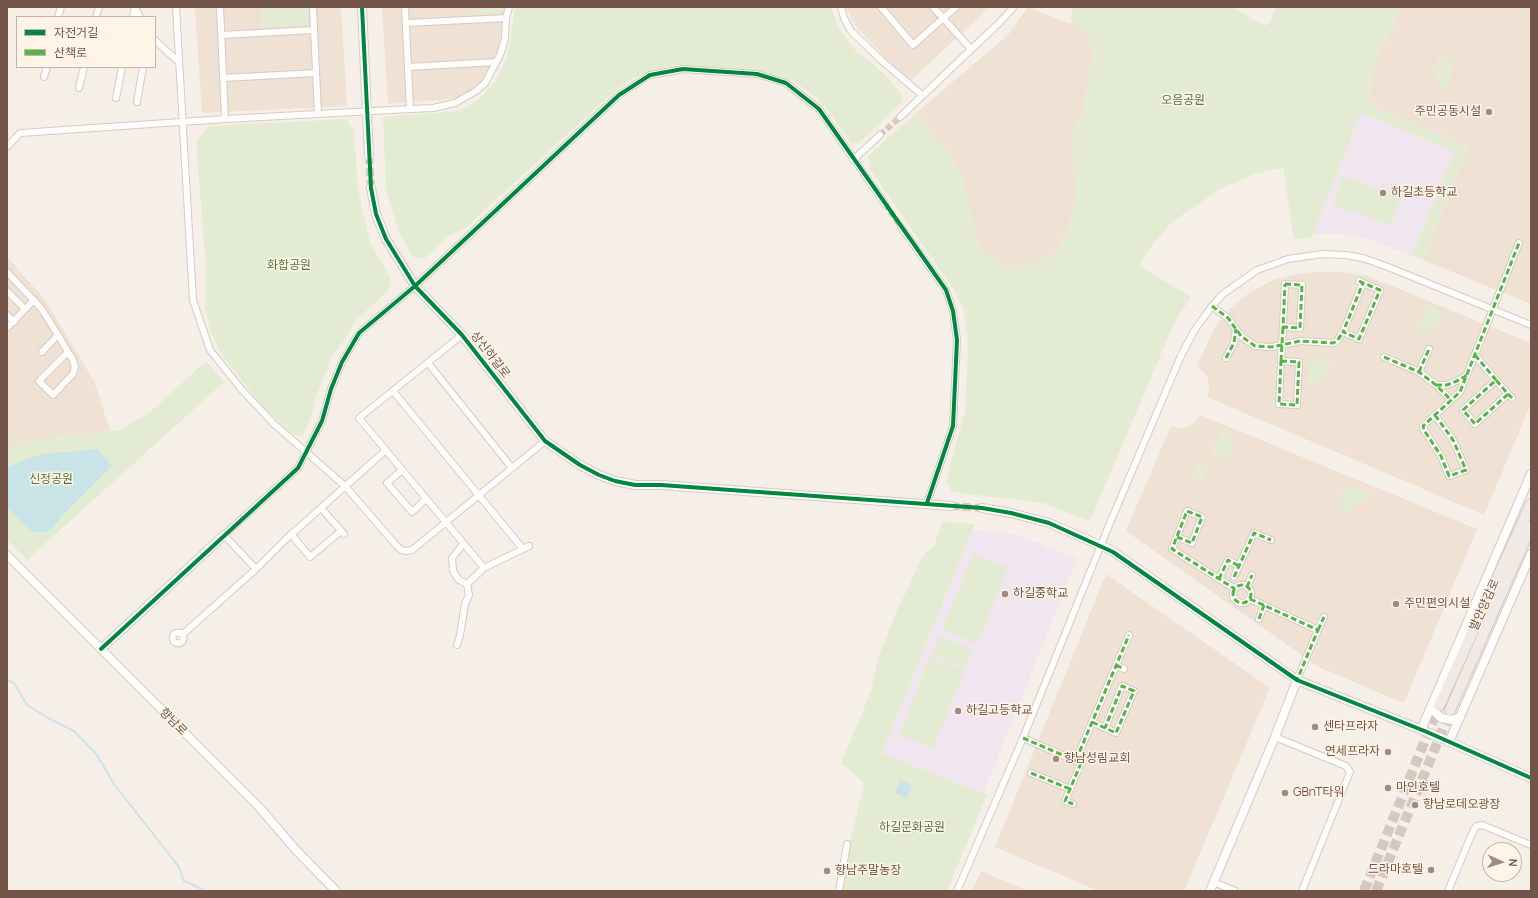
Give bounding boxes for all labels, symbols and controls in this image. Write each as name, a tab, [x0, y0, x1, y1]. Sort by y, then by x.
legend	[16, 16, 156, 68]
text: 자전거길	[54, 24, 98, 41]
text: 산책로	[54, 44, 87, 61]
park label: 오음공원	[1161, 94, 1205, 108]
place label: 주민공동시설	[1415, 105, 1481, 119]
marker: 주민공동시설	[1484, 107, 1494, 117]
place label: 하길초등학교	[1391, 186, 1457, 200]
marker: 하길초등학교	[1378, 188, 1388, 198]
park label: 화합공원	[267, 259, 311, 273]
street label: 상신하길로	[467, 329, 513, 381]
park label: 신정공원	[29, 473, 73, 487]
street label: 발안양감로	[1467, 577, 1503, 633]
place label: 하길중학교	[1013, 587, 1068, 601]
marker: 하길중학교	[1000, 589, 1010, 599]
place label: 주민편의시설	[1404, 597, 1470, 611]
marker: 주민편의시설	[1391, 599, 1401, 609]
place label: 하길고등학교	[966, 704, 1032, 718]
street label: 향남로	[156, 705, 190, 739]
marker: 하길고등학교	[953, 706, 963, 716]
place label: 센타프라자	[1323, 720, 1378, 734]
marker: 센타프라자	[1310, 722, 1320, 732]
place label: 연세프라자	[1325, 745, 1380, 759]
marker: 연세프라자	[1383, 747, 1393, 757]
place label: 향남성림교회	[1064, 752, 1130, 766]
marker: 향남성림교회	[1051, 754, 1061, 764]
place label: 마인호텔	[1396, 781, 1440, 795]
marker: 마인호텔	[1383, 783, 1393, 793]
place label: GBnT타워	[1293, 786, 1344, 800]
marker: GBnT타워	[1280, 788, 1290, 798]
place label: 향남로데오광장	[1423, 798, 1500, 812]
marker: 향남로데오광장	[1410, 800, 1420, 810]
park label: 하길문화공원	[879, 821, 945, 835]
north arrow	[1482, 842, 1522, 882]
text: N	[1506, 858, 1521, 867]
place label: 드라마호텔	[1368, 863, 1423, 877]
place label: 향남주말농장	[835, 864, 901, 878]
marker: 드라마호텔	[1426, 865, 1436, 875]
marker: 향남주말농장	[822, 866, 832, 876]

